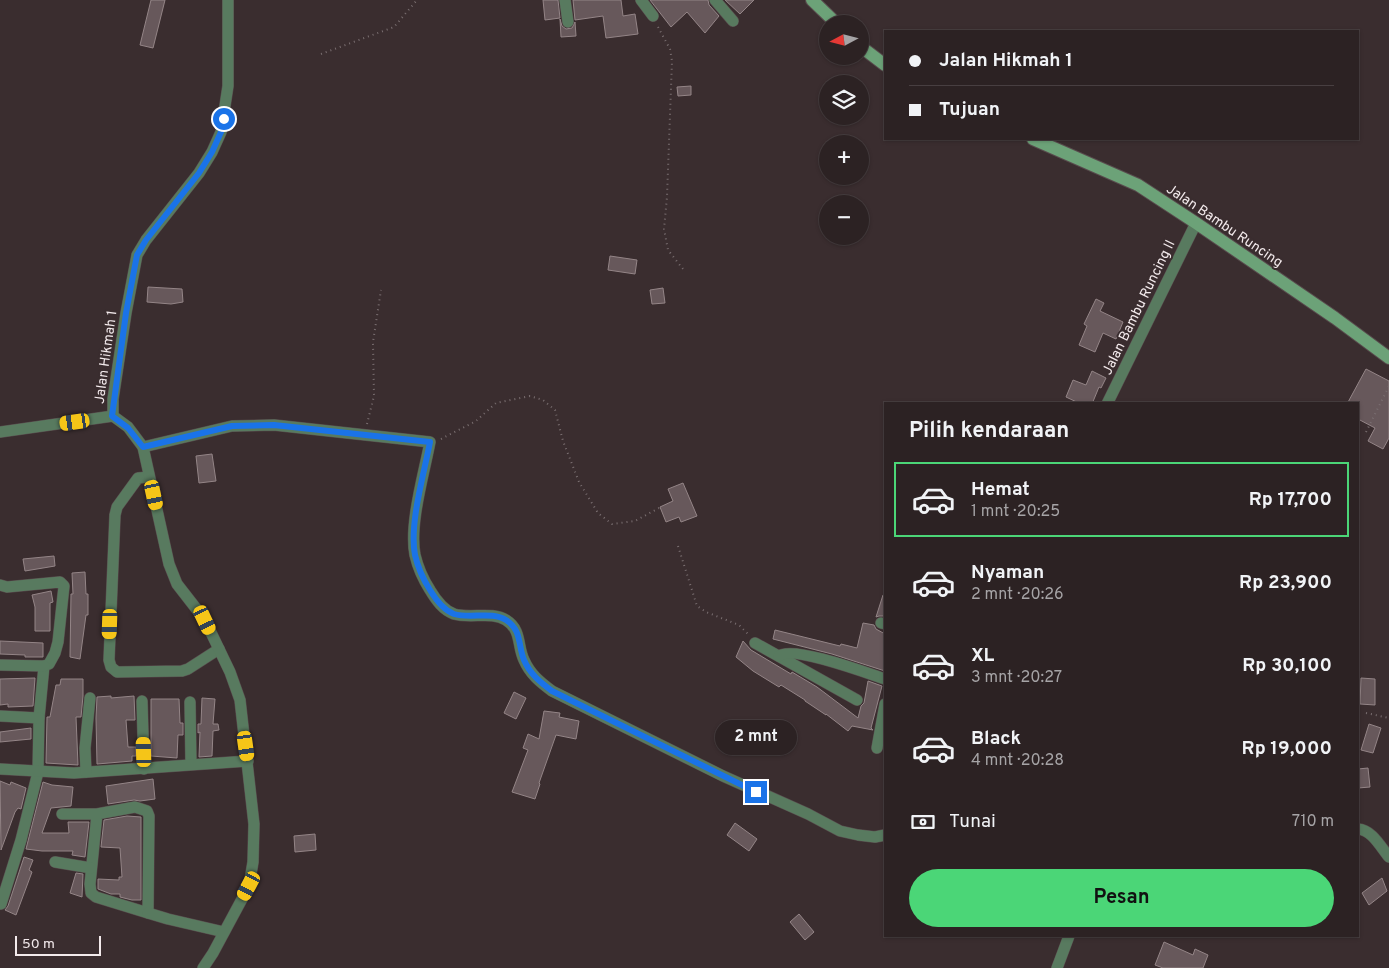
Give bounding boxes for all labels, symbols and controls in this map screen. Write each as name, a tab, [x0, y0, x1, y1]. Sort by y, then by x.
north arrow	[819, 15, 869, 65]
map controls	[819, 15, 869, 245]
text: Jalan Hikmah 1	[939, 49, 1073, 73]
button: layers	[819, 75, 869, 125]
text: Tujuan	[939, 98, 1000, 122]
route start	[213, 108, 235, 130]
button: +	[819, 135, 869, 185]
street label: Jalan Bambu Runcing	[1163, 181, 1286, 272]
button: −	[819, 195, 869, 245]
street label: Jalan Bambu Runcing II	[1099, 237, 1179, 378]
street label: Jalan Hikmah 1	[92, 309, 121, 405]
car	[59, 412, 90, 432]
text: Pilih kendaraan	[909, 418, 1069, 445]
icon: car	[911, 477, 956, 522]
text: Hemat	[971, 478, 1030, 502]
car	[143, 479, 164, 511]
text: Rp 17,700	[1249, 488, 1332, 512]
text: 1 mnt · 20:25	[971, 502, 1060, 522]
icon: car	[911, 560, 956, 605]
text: Nyaman	[971, 561, 1044, 585]
text: Rp 23,900	[1239, 571, 1332, 595]
text: 2 mnt · 20:26	[971, 585, 1064, 605]
car	[191, 603, 218, 637]
car	[101, 609, 118, 639]
icon: car	[911, 643, 956, 688]
text: XL	[971, 644, 994, 668]
text: Rp 30,100	[1242, 654, 1332, 678]
text: 3 mnt · 20:27	[971, 668, 1062, 688]
callout: 2 mnt	[715, 720, 797, 754]
icon: car	[911, 726, 956, 771]
text: 2 mnt	[734, 727, 778, 747]
text: Black	[971, 727, 1021, 751]
car	[236, 730, 255, 762]
car	[135, 737, 152, 767]
text: Rp 19,000	[1242, 737, 1332, 761]
text: 4 mnt · 20:28	[971, 751, 1064, 771]
route end	[745, 781, 767, 803]
icon: cash	[909, 808, 937, 836]
text: Tunai	[949, 810, 996, 834]
text: 710 m	[1292, 812, 1334, 832]
car	[235, 869, 262, 903]
button: Pesan	[909, 869, 1334, 927]
scale bar	[15, 933, 101, 956]
text: 50 m	[22, 936, 55, 953]

